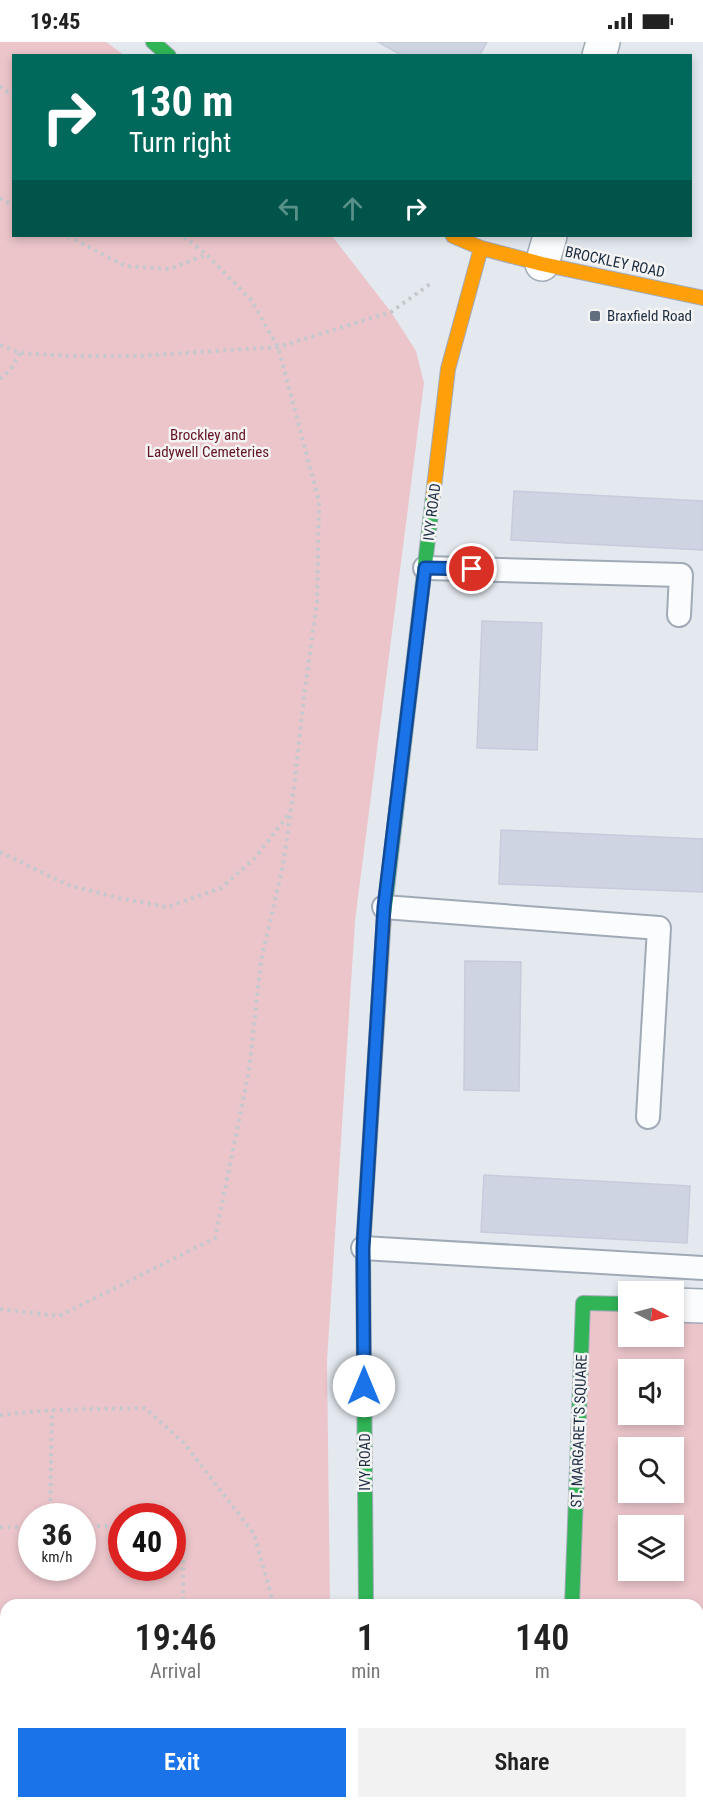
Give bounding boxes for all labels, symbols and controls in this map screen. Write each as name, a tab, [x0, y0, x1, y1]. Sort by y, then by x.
text: 19:45	[30, 9, 81, 34]
text: 130 m	[129, 77, 234, 126]
icon: right	[30, 78, 108, 156]
text: Turn right	[129, 127, 231, 159]
icon: left	[273, 192, 306, 225]
icon: ahead	[336, 192, 369, 225]
icon: right	[399, 192, 432, 225]
street label: BROCKLEY ROAD	[563, 243, 667, 281]
place label: Braxfield Road	[607, 307, 692, 325]
marker: Braxfield Road	[588, 309, 602, 323]
park label: Brockley and Ladywell Cemeteries	[147, 426, 269, 461]
street label: IVY ROAD	[420, 482, 444, 542]
pin	[446, 543, 497, 594]
icon: arrive	[455, 552, 488, 585]
north arrow	[618, 1281, 684, 1347]
map controls	[618, 1281, 684, 1581]
position arrow	[332, 1354, 396, 1418]
street label: ST. MARGARET'S SQUARE	[567, 1354, 591, 1508]
button: sound	[618, 1359, 684, 1425]
street label: IVY ROAD	[356, 1433, 374, 1491]
button: search	[618, 1437, 684, 1503]
speed limit sign: 40	[108, 1503, 186, 1581]
button: layers	[618, 1515, 684, 1581]
text: 36	[42, 1517, 72, 1552]
text: km/h	[42, 1548, 72, 1566]
text: 19:46	[135, 1617, 217, 1659]
text: 1	[357, 1617, 375, 1659]
text: 140	[515, 1617, 569, 1659]
text: Arrival	[150, 1659, 201, 1683]
text: min	[351, 1659, 380, 1683]
text: m	[535, 1659, 550, 1683]
button: Exit	[18, 1728, 346, 1797]
button: Share	[358, 1728, 686, 1797]

